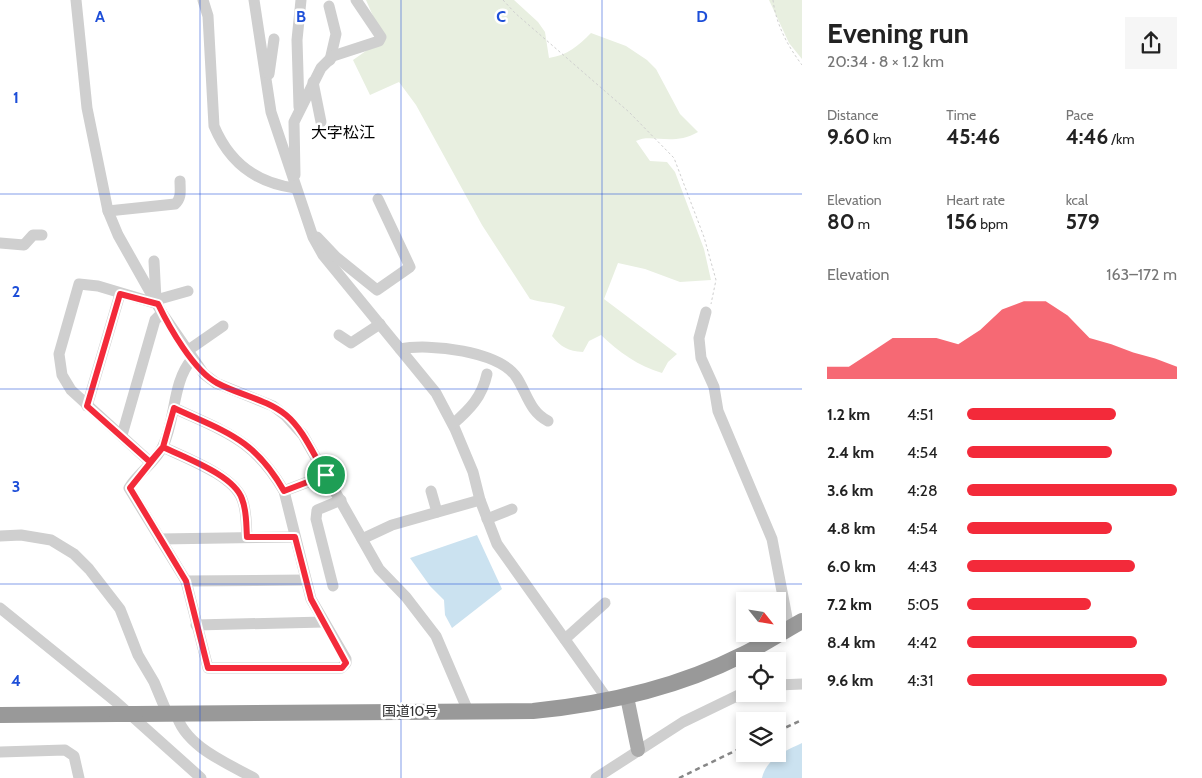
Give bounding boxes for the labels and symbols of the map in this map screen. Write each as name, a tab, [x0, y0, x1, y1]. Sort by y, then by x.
text: A	[95, 7, 105, 26]
text: B	[296, 7, 306, 26]
text: C	[496, 7, 506, 26]
text: D	[696, 7, 708, 26]
text: 1	[13, 88, 19, 107]
district label: 大字松江	[311, 123, 375, 142]
text: 2	[12, 282, 20, 301]
pin	[305, 454, 347, 496]
text: 3	[12, 477, 20, 496]
north arrow	[736, 592, 786, 642]
text: 4	[11, 671, 21, 690]
street label: 国道10号	[382, 702, 438, 720]

